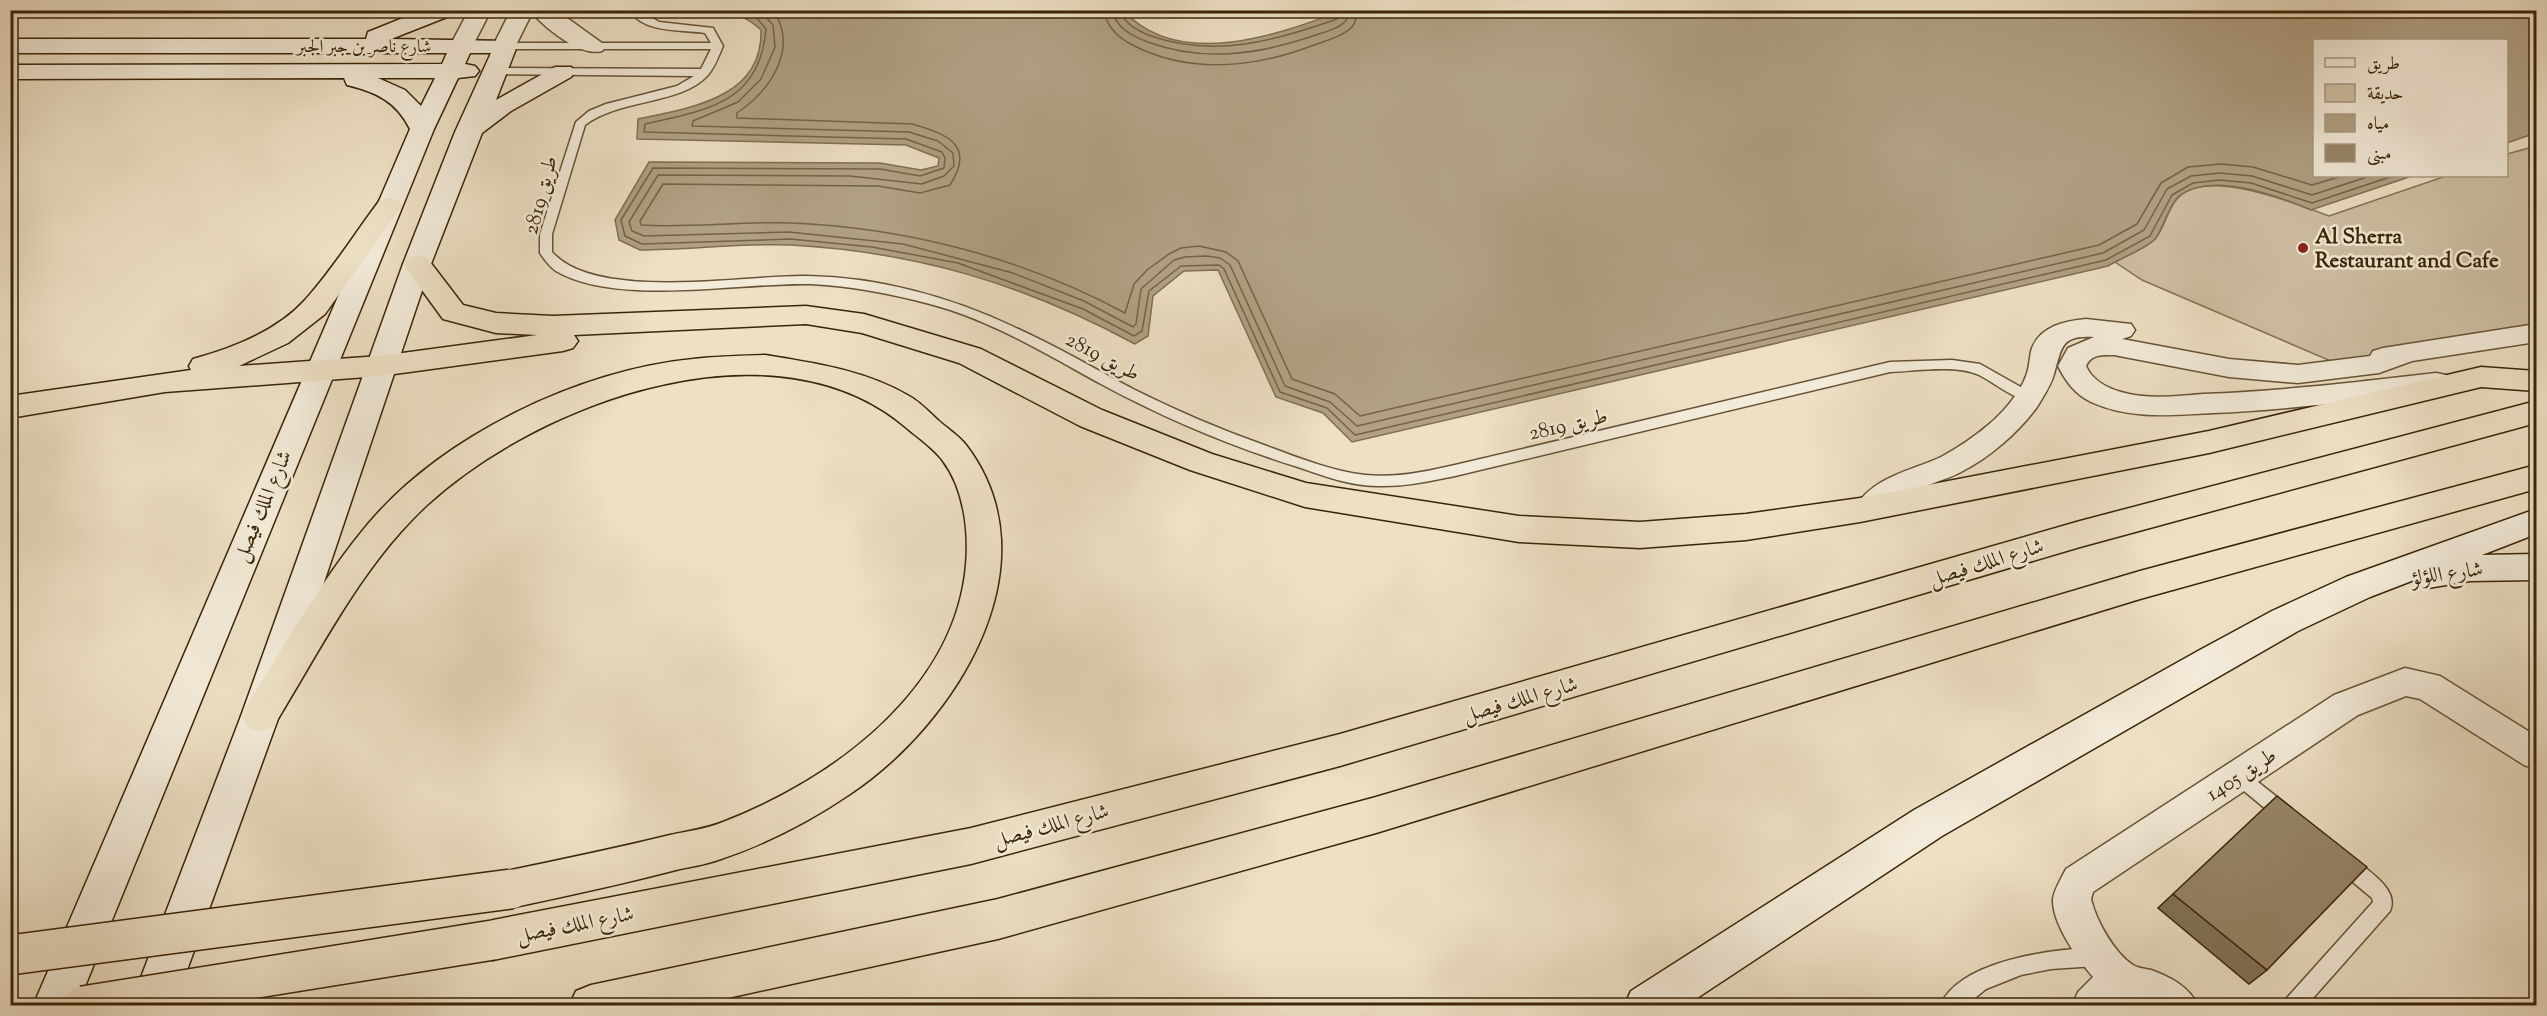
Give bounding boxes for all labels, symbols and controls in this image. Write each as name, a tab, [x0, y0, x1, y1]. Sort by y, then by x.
street label: شارع ناصر بن جبر الجبر	[295, 35, 431, 61]
legend	[2313, 39, 2508, 177]
text: طريق	[2367, 52, 2400, 78]
text: حديقة	[2367, 82, 2403, 108]
text: مياه	[2367, 112, 2389, 138]
text: مبنى	[2367, 142, 2392, 168]
street label: طريق 2819	[517, 153, 567, 238]
place label: Al Sherra Restaurant and Cafe	[2315, 223, 2499, 277]
marker: Al Sherra Restaurant and Cafe	[2296, 241, 2310, 255]
street label: طريق 2819	[1060, 326, 1145, 390]
street label: طريق 2819	[1526, 402, 1611, 450]
street label: شارع الملك فيصل	[227, 446, 302, 568]
street label: شارع الملك فيصل	[1925, 532, 2048, 597]
street label: شارع اللؤلؤ	[2407, 555, 2485, 596]
street label: شارع الملك فيصل	[1459, 670, 1582, 733]
street label: طريق 1405	[2201, 742, 2283, 810]
street label: شارع الملك فيصل	[990, 797, 1113, 858]
street label: شارع الملك فيصل	[514, 900, 637, 953]

